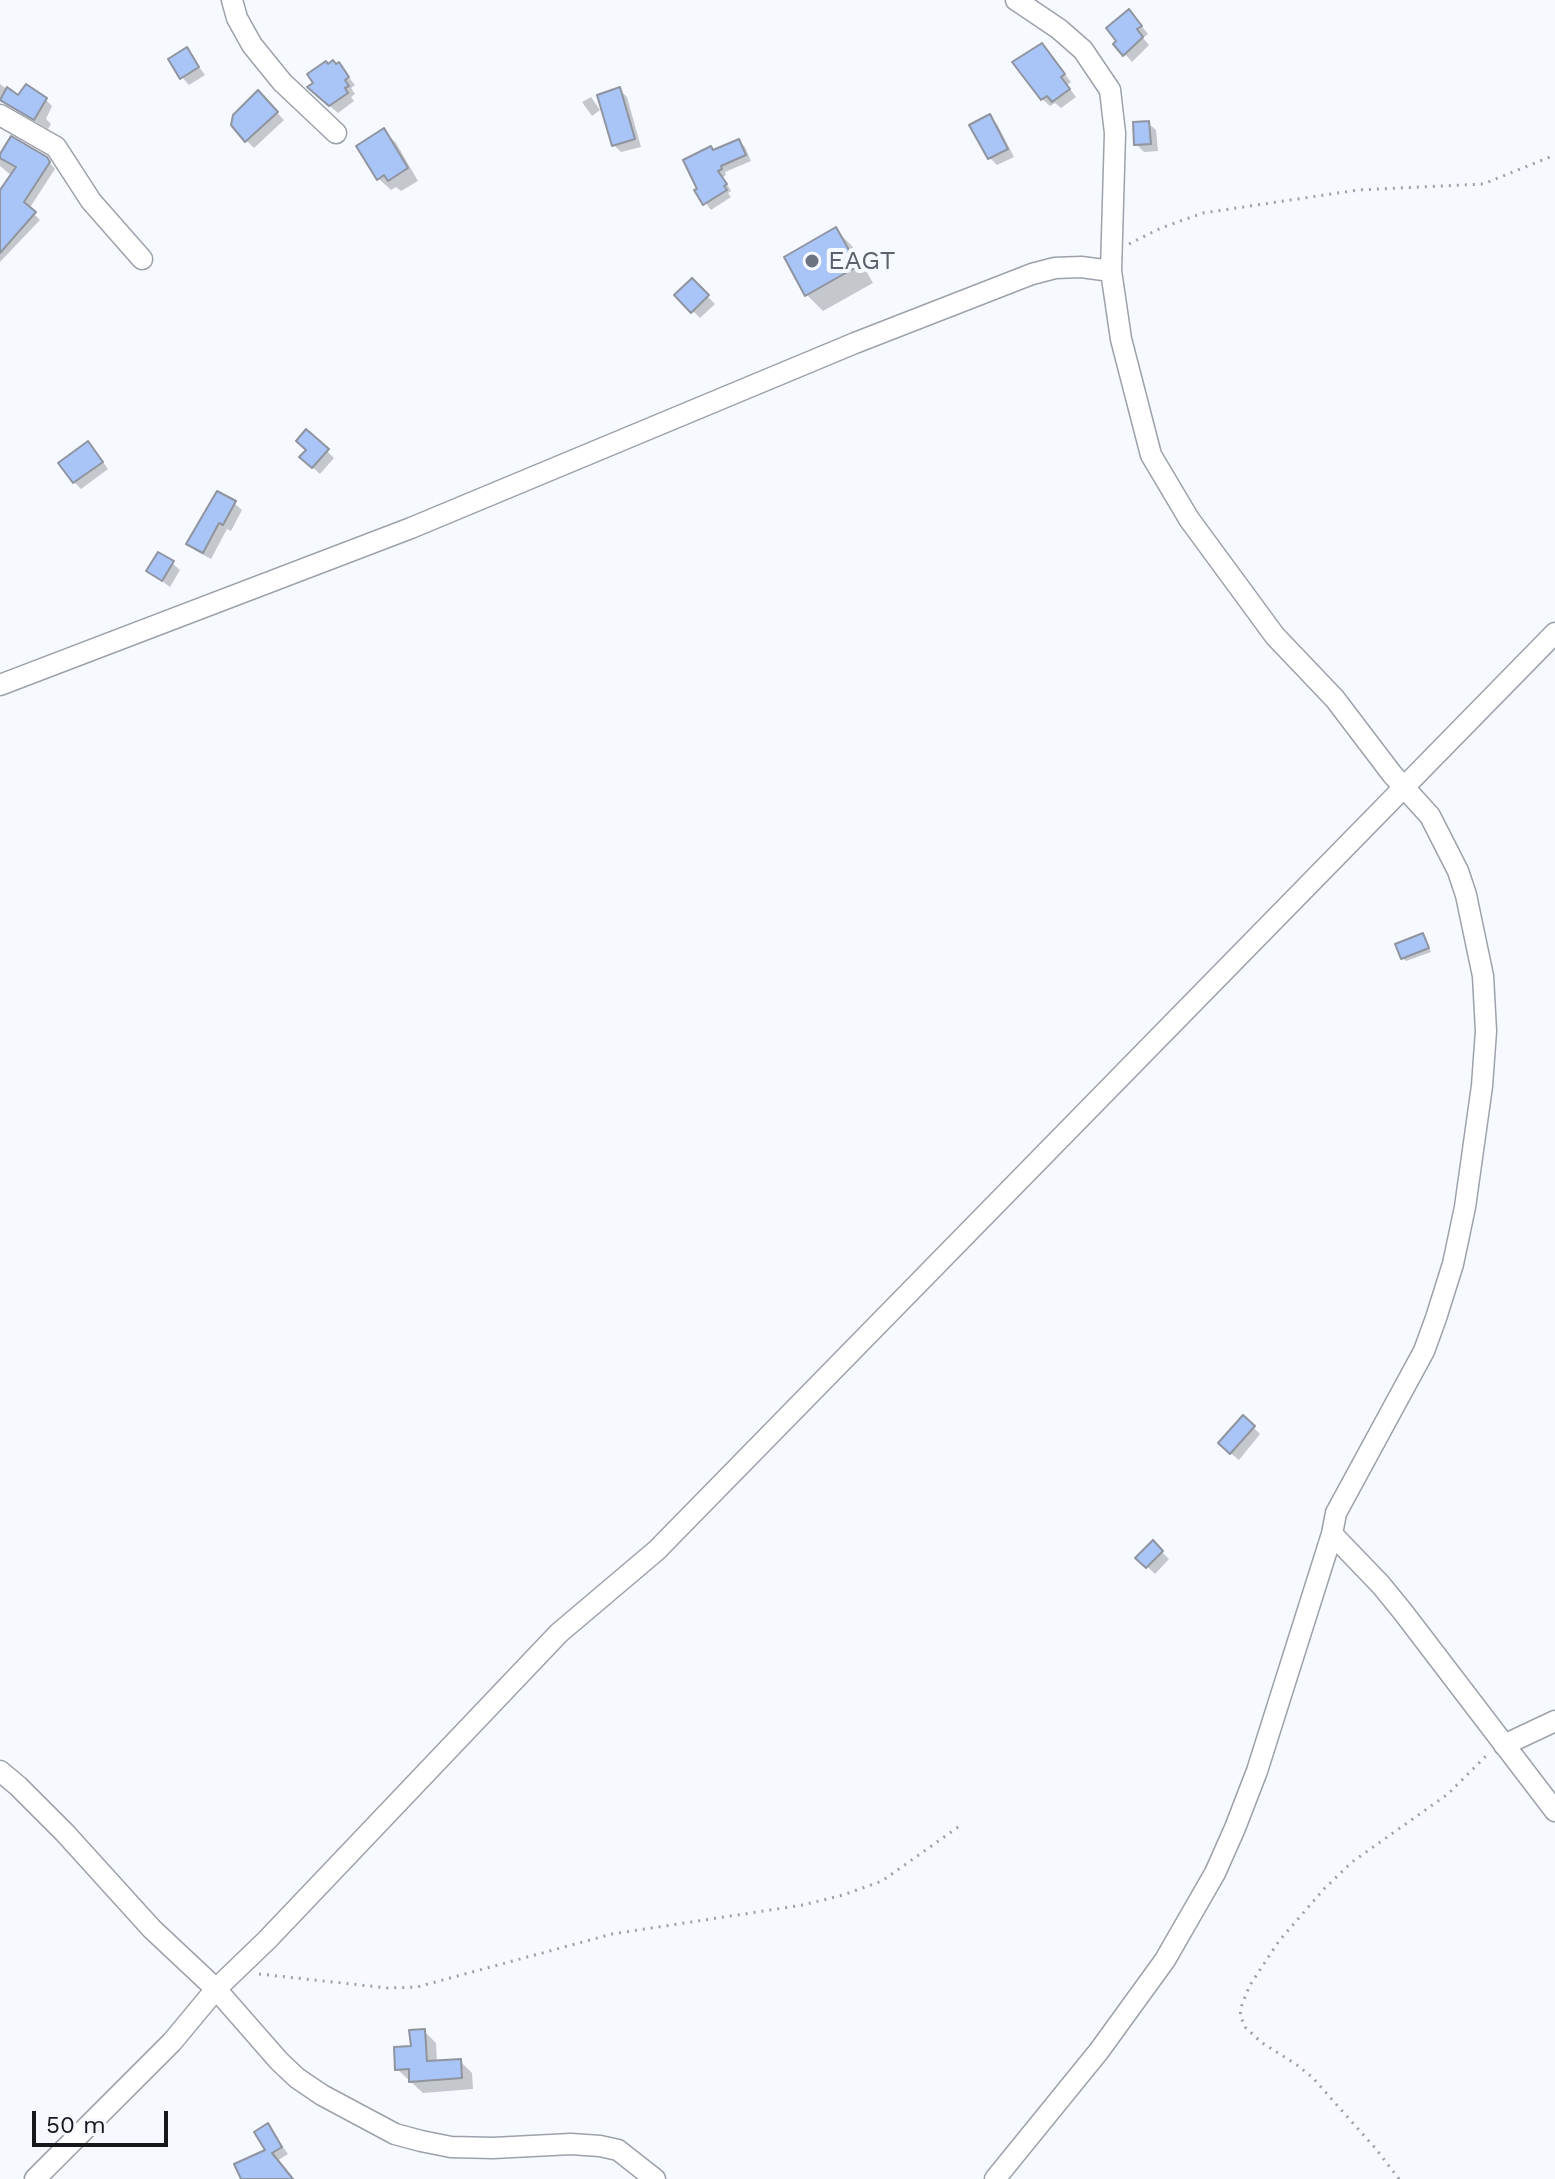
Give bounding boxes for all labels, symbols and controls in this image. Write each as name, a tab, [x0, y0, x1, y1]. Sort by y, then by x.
place label: EAGT	[828, 245, 895, 277]
marker: EAGT	[803, 252, 821, 270]
scale bar	[36, 2095, 172, 2145]
text: 50 m	[46, 2111, 106, 2139]

